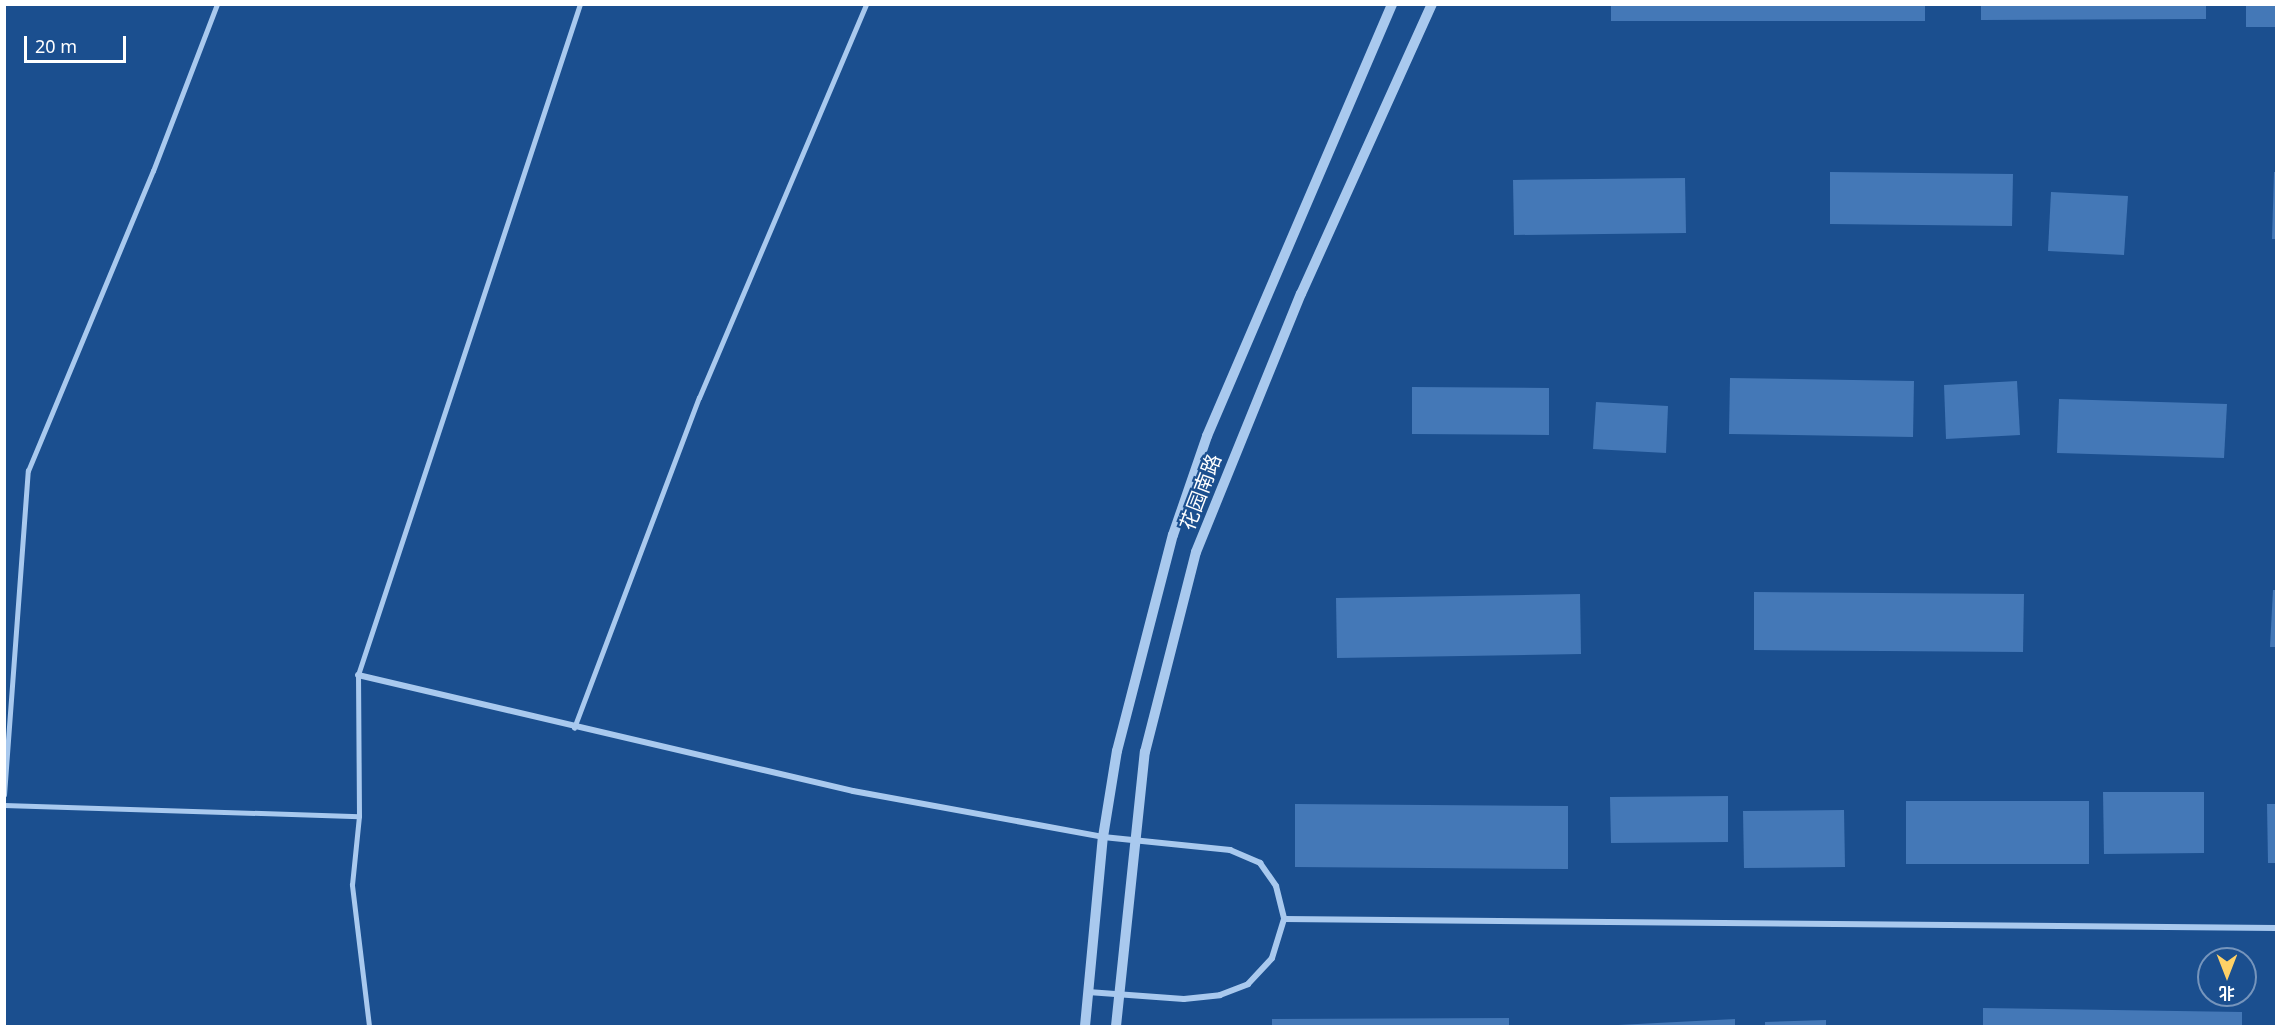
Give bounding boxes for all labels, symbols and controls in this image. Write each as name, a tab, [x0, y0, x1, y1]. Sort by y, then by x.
scale bar	[27, 24, 129, 62]
text: 20 m	[35, 34, 77, 58]
street label: 花园南路	[1174, 450, 1226, 534]
north arrow	[2197, 947, 2257, 1007]
text: 北	[2219, 982, 2235, 1004]

